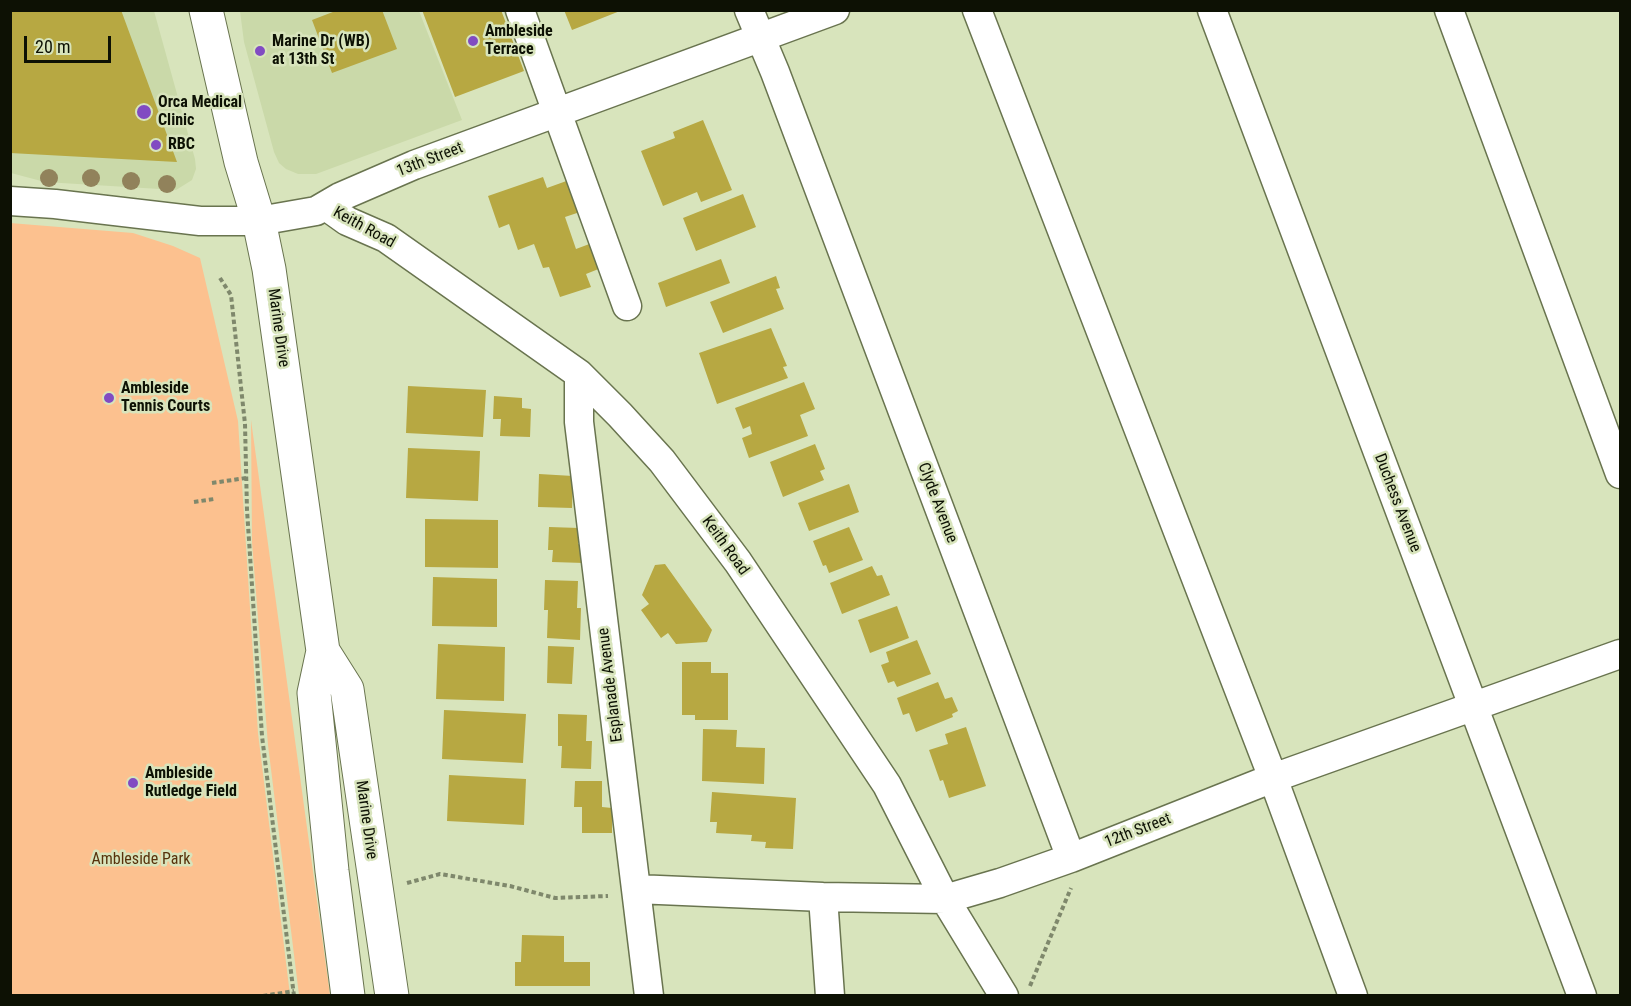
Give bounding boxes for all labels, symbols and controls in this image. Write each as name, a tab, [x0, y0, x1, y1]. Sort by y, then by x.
place label: Ambleside Terrace	[485, 22, 553, 60]
scale bar	[27, 24, 114, 62]
place label: Marine Dr (WB) at 13th St	[272, 32, 370, 70]
marker: Ambleside Terrace	[466, 34, 480, 48]
text: 20 m	[35, 36, 70, 57]
marker: Marine Dr (WB) at 13th St	[253, 44, 267, 58]
place label: Orca Medical Clinic	[158, 93, 242, 131]
marker: Orca Medical Clinic	[135, 103, 153, 121]
place label: RBC	[168, 135, 195, 155]
marker: RBC	[149, 138, 163, 152]
street label: 13th Street	[394, 139, 466, 181]
street label: Keith Road	[330, 203, 398, 253]
street label: Marine Drive	[263, 287, 293, 369]
place label: Ambleside Tennis Courts	[121, 379, 210, 417]
marker: Ambleside Tennis Courts	[102, 391, 116, 405]
street label: Duchess Avenue	[1369, 451, 1425, 555]
street label: Clyde Avenue	[913, 460, 961, 546]
street label: Keith Road	[697, 513, 753, 579]
street label: Esplanade Avenue	[594, 627, 628, 743]
place label: Ambleside Rutledge Field	[145, 764, 237, 802]
marker: Ambleside Rutledge Field	[126, 776, 140, 790]
street label: Marine Drive	[351, 779, 381, 861]
street label: 12th Street	[1102, 810, 1174, 852]
park label: Ambleside Park	[92, 850, 190, 870]

